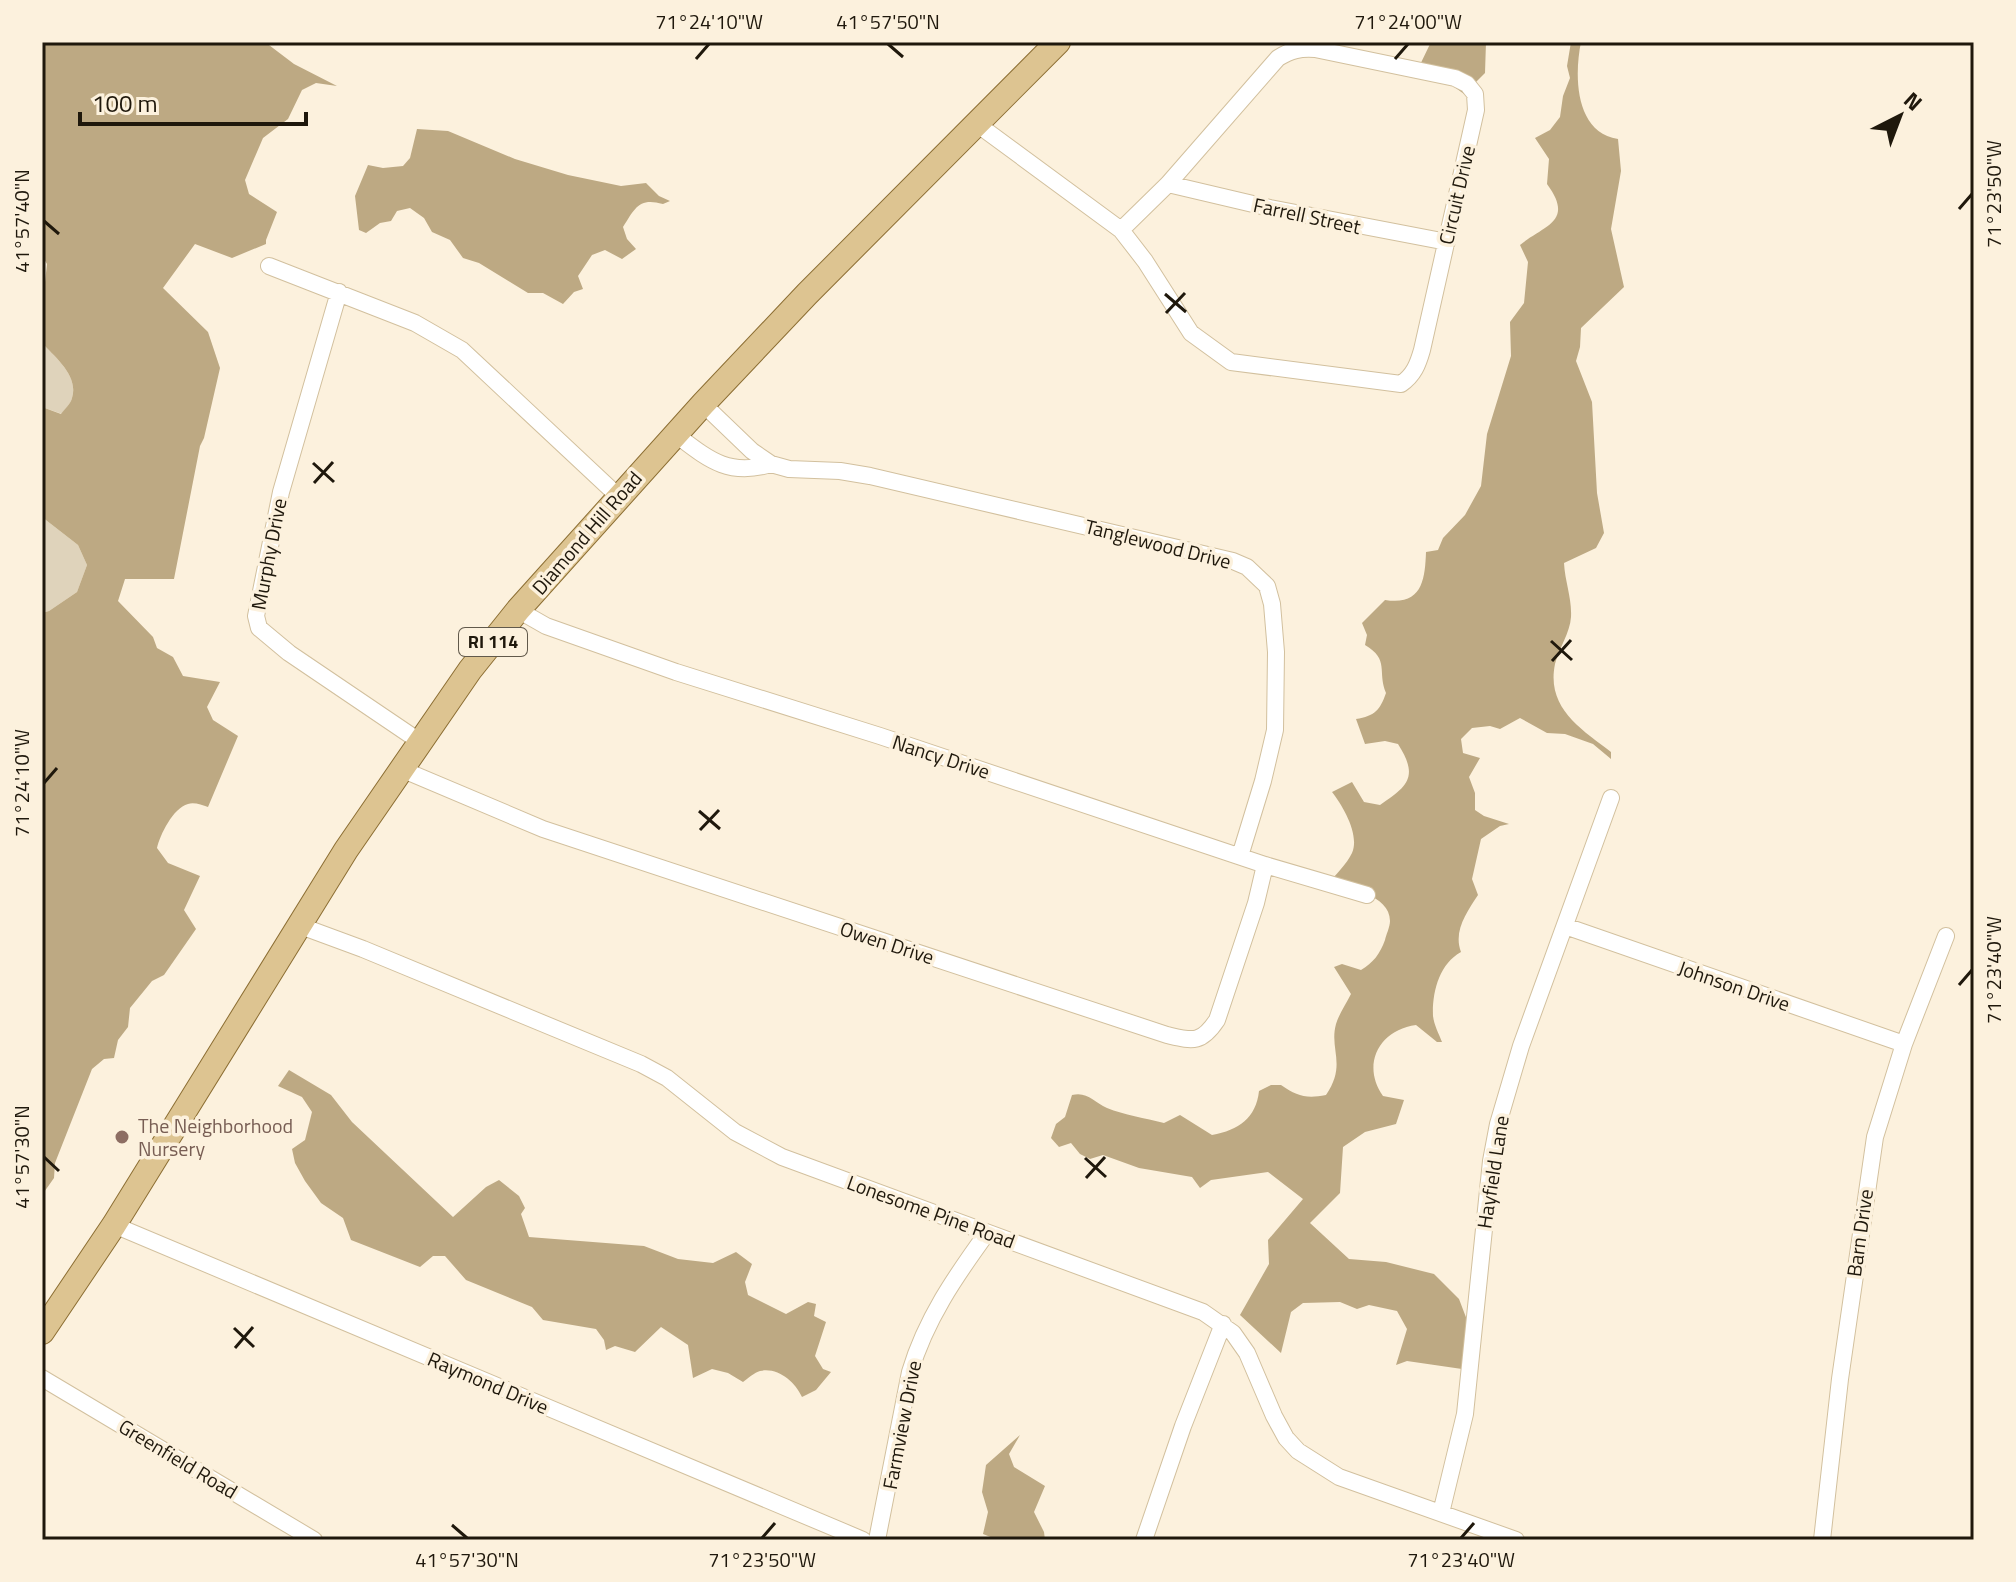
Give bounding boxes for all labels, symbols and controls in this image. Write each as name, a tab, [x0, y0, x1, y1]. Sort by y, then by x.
text: 71°24'10"W	[655, 6, 763, 37]
text: 41°57'50"N	[836, 6, 940, 37]
text: 71°24'00"W	[1354, 6, 1462, 37]
scale bar	[80, 76, 306, 126]
north arrow	[1860, 76, 1940, 156]
text: N	[1896, 83, 1930, 119]
text: 100 m	[92, 85, 158, 121]
text: 71°23'50"W	[1978, 140, 2009, 248]
street label: Circuit Drive	[1430, 142, 1483, 248]
text: 41°57'40"N	[6, 169, 37, 273]
street label: Farrell Street	[1251, 189, 1364, 242]
street label: Diamond Hill Road	[524, 464, 649, 601]
street label: Murphy Drive	[242, 495, 295, 612]
street label: Tanglewood Drive	[1082, 510, 1234, 577]
road number: RI 114	[459, 628, 527, 656]
street label: Nancy Drive	[888, 726, 994, 787]
text: 71°24'10"W	[6, 729, 37, 837]
street label: Owen Drive	[836, 913, 938, 972]
text: 71°23'40"W	[1978, 916, 2009, 1024]
street label: Johnson Drive	[1674, 952, 1794, 1019]
text: 41°57'30"N	[6, 1105, 37, 1209]
place label: The Neighborhood Nursery	[138, 1110, 293, 1164]
street label: Hayfield Lane	[1468, 1113, 1517, 1231]
marker: The Neighborhood Nursery	[113, 1128, 131, 1146]
street label: Lonesome Pine Road	[843, 1167, 1020, 1256]
street label: Barn Drive	[1838, 1187, 1881, 1279]
street label: Raymond Drive	[423, 1343, 553, 1422]
street label: Farmview Drive	[874, 1358, 929, 1492]
street label: Greenfield Road	[113, 1411, 244, 1506]
text: 41°57'30"N	[415, 1544, 519, 1575]
text: 71°23'50"W	[708, 1544, 816, 1575]
text: 71°23'40"W	[1407, 1544, 1515, 1575]

